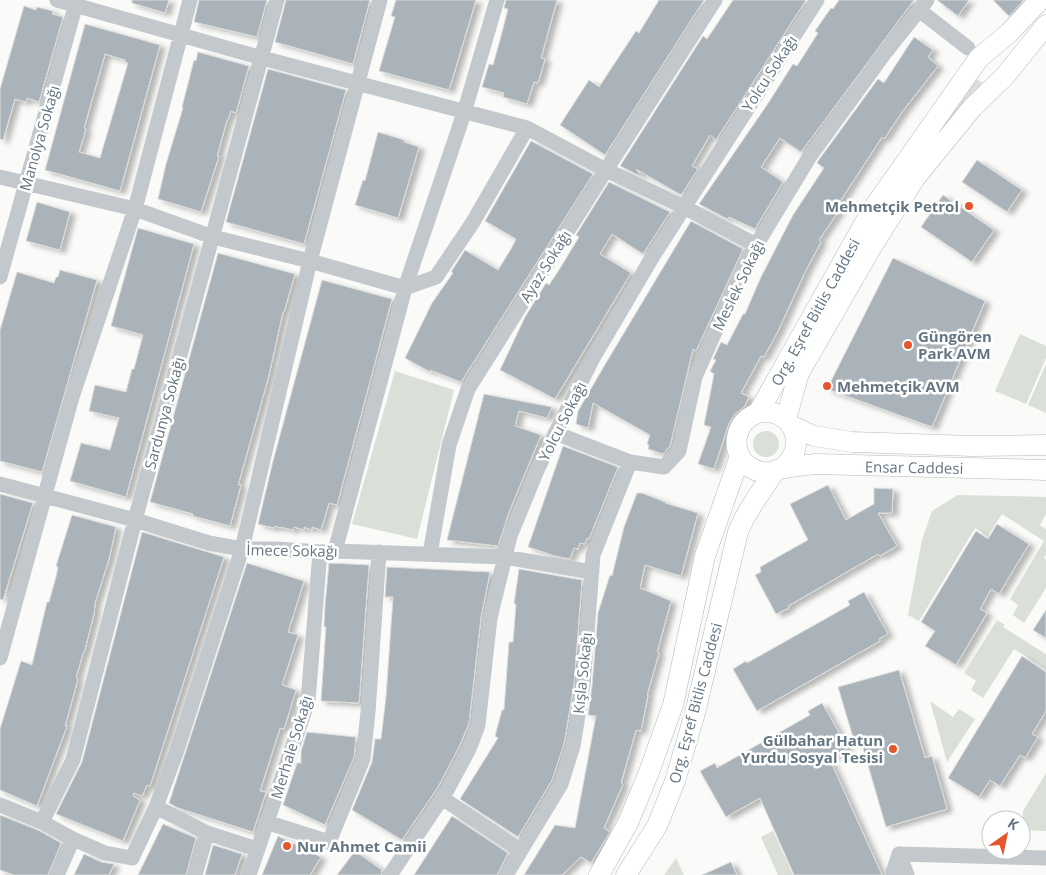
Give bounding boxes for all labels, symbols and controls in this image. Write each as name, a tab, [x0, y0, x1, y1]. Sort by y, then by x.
street label: Yolcu Sokağı	[737, 31, 801, 115]
street label: Manolya Sokağı	[14, 83, 64, 193]
place label: Mehmetçik Petrol	[825, 196, 959, 216]
marker: Mehmetçik Petrol	[963, 200, 975, 212]
street label: Ayaz Sokağı	[515, 226, 575, 306]
street label: Org. Eşref Bitlis Caddesi	[766, 235, 864, 389]
street label: Meslek Sokağı	[707, 236, 769, 334]
place label: Güngören Park AVM	[918, 326, 992, 363]
marker: Güngören Park AVM	[902, 339, 914, 351]
street label: Sardunya Sokağı	[139, 355, 189, 471]
place label: Mehmetçik AVM	[837, 376, 960, 396]
street label: Yolcu Sokağı	[533, 378, 591, 464]
marker: Mehmetçik AVM	[821, 380, 833, 392]
street label: Ensar Caddesi	[865, 456, 963, 478]
street label: İmece Sokağı	[246, 539, 338, 561]
street label: Org. Eşref Bitlis Caddesi	[664, 620, 726, 786]
street label: Kışla Sokağı	[568, 631, 596, 715]
street label: Merhale Sokağı	[266, 693, 316, 801]
place label: Gülbahar Hatun Yurdu Sosyal Tesisi	[741, 730, 883, 767]
marker: Gülbahar Hatun Yurdu Sosyal Tesisi	[887, 743, 899, 755]
north arrow	[981, 810, 1031, 860]
text: K	[1004, 813, 1023, 835]
place label: Nur Ahmet Camii	[297, 836, 426, 856]
marker: Nur Ahmet Camii	[281, 840, 293, 852]

